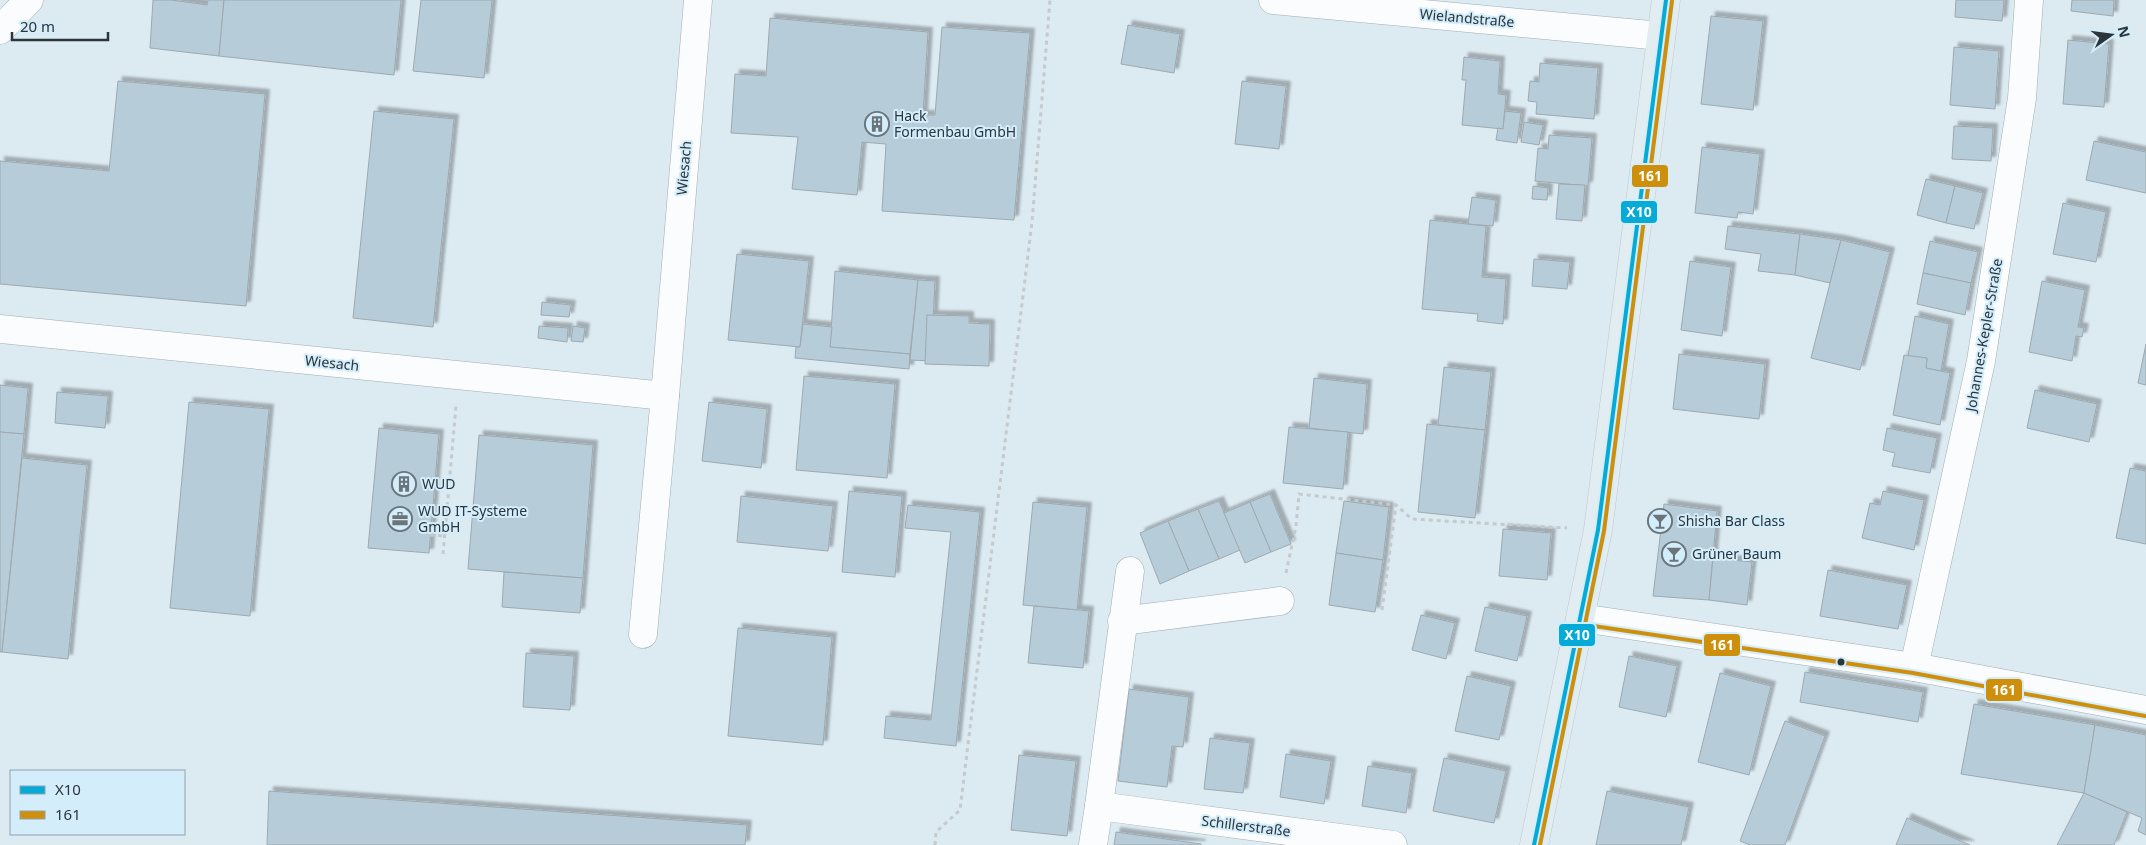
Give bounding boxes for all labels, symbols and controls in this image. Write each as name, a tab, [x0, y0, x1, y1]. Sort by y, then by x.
street label: Wielandstraße	[1419, 4, 1515, 31]
scale bar	[12, 10, 109, 42]
north arrow	[2086, 10, 2136, 60]
text: 20 m	[20, 16, 55, 36]
text: N	[2114, 24, 2135, 40]
place label: Hack Formenbau GmbH	[894, 106, 1016, 141]
building icon: Hack Formenbau GmbH	[864, 111, 890, 137]
street label: Wiesach	[672, 140, 695, 196]
line badge: 161	[1631, 164, 1669, 188]
text: 161	[1638, 166, 1662, 185]
line badge: X10	[1620, 200, 1658, 224]
text: X10	[1626, 202, 1652, 221]
street label: Johannes-Kepler-Straße	[1960, 257, 2006, 415]
street label: Wiesach	[304, 350, 360, 375]
building icon: WUD	[391, 471, 417, 497]
place label: WUD	[422, 474, 455, 493]
place label: WUD IT-Systeme GmbH	[418, 501, 527, 536]
office icon: WUD IT-Systeme GmbH	[387, 506, 413, 532]
bar icon: Shisha Bar Class	[1647, 508, 1673, 534]
place label: Shisha Bar Class	[1678, 511, 1785, 530]
bar icon: Grüner Baum	[1661, 541, 1687, 567]
place label: Grüner Baum	[1692, 544, 1781, 563]
line badge: X10	[1558, 623, 1596, 647]
text: X10	[1564, 625, 1590, 644]
line badge: 161	[1703, 633, 1741, 657]
text: 161	[1710, 635, 1734, 654]
unlabelled marker	[1836, 657, 1846, 667]
line badge: 161	[1985, 678, 2023, 702]
text: 161	[1992, 680, 2016, 699]
legend	[10, 770, 185, 835]
text: X10	[55, 779, 81, 799]
text: 161	[55, 804, 81, 824]
street label: Schillerstraße	[1201, 811, 1292, 840]

